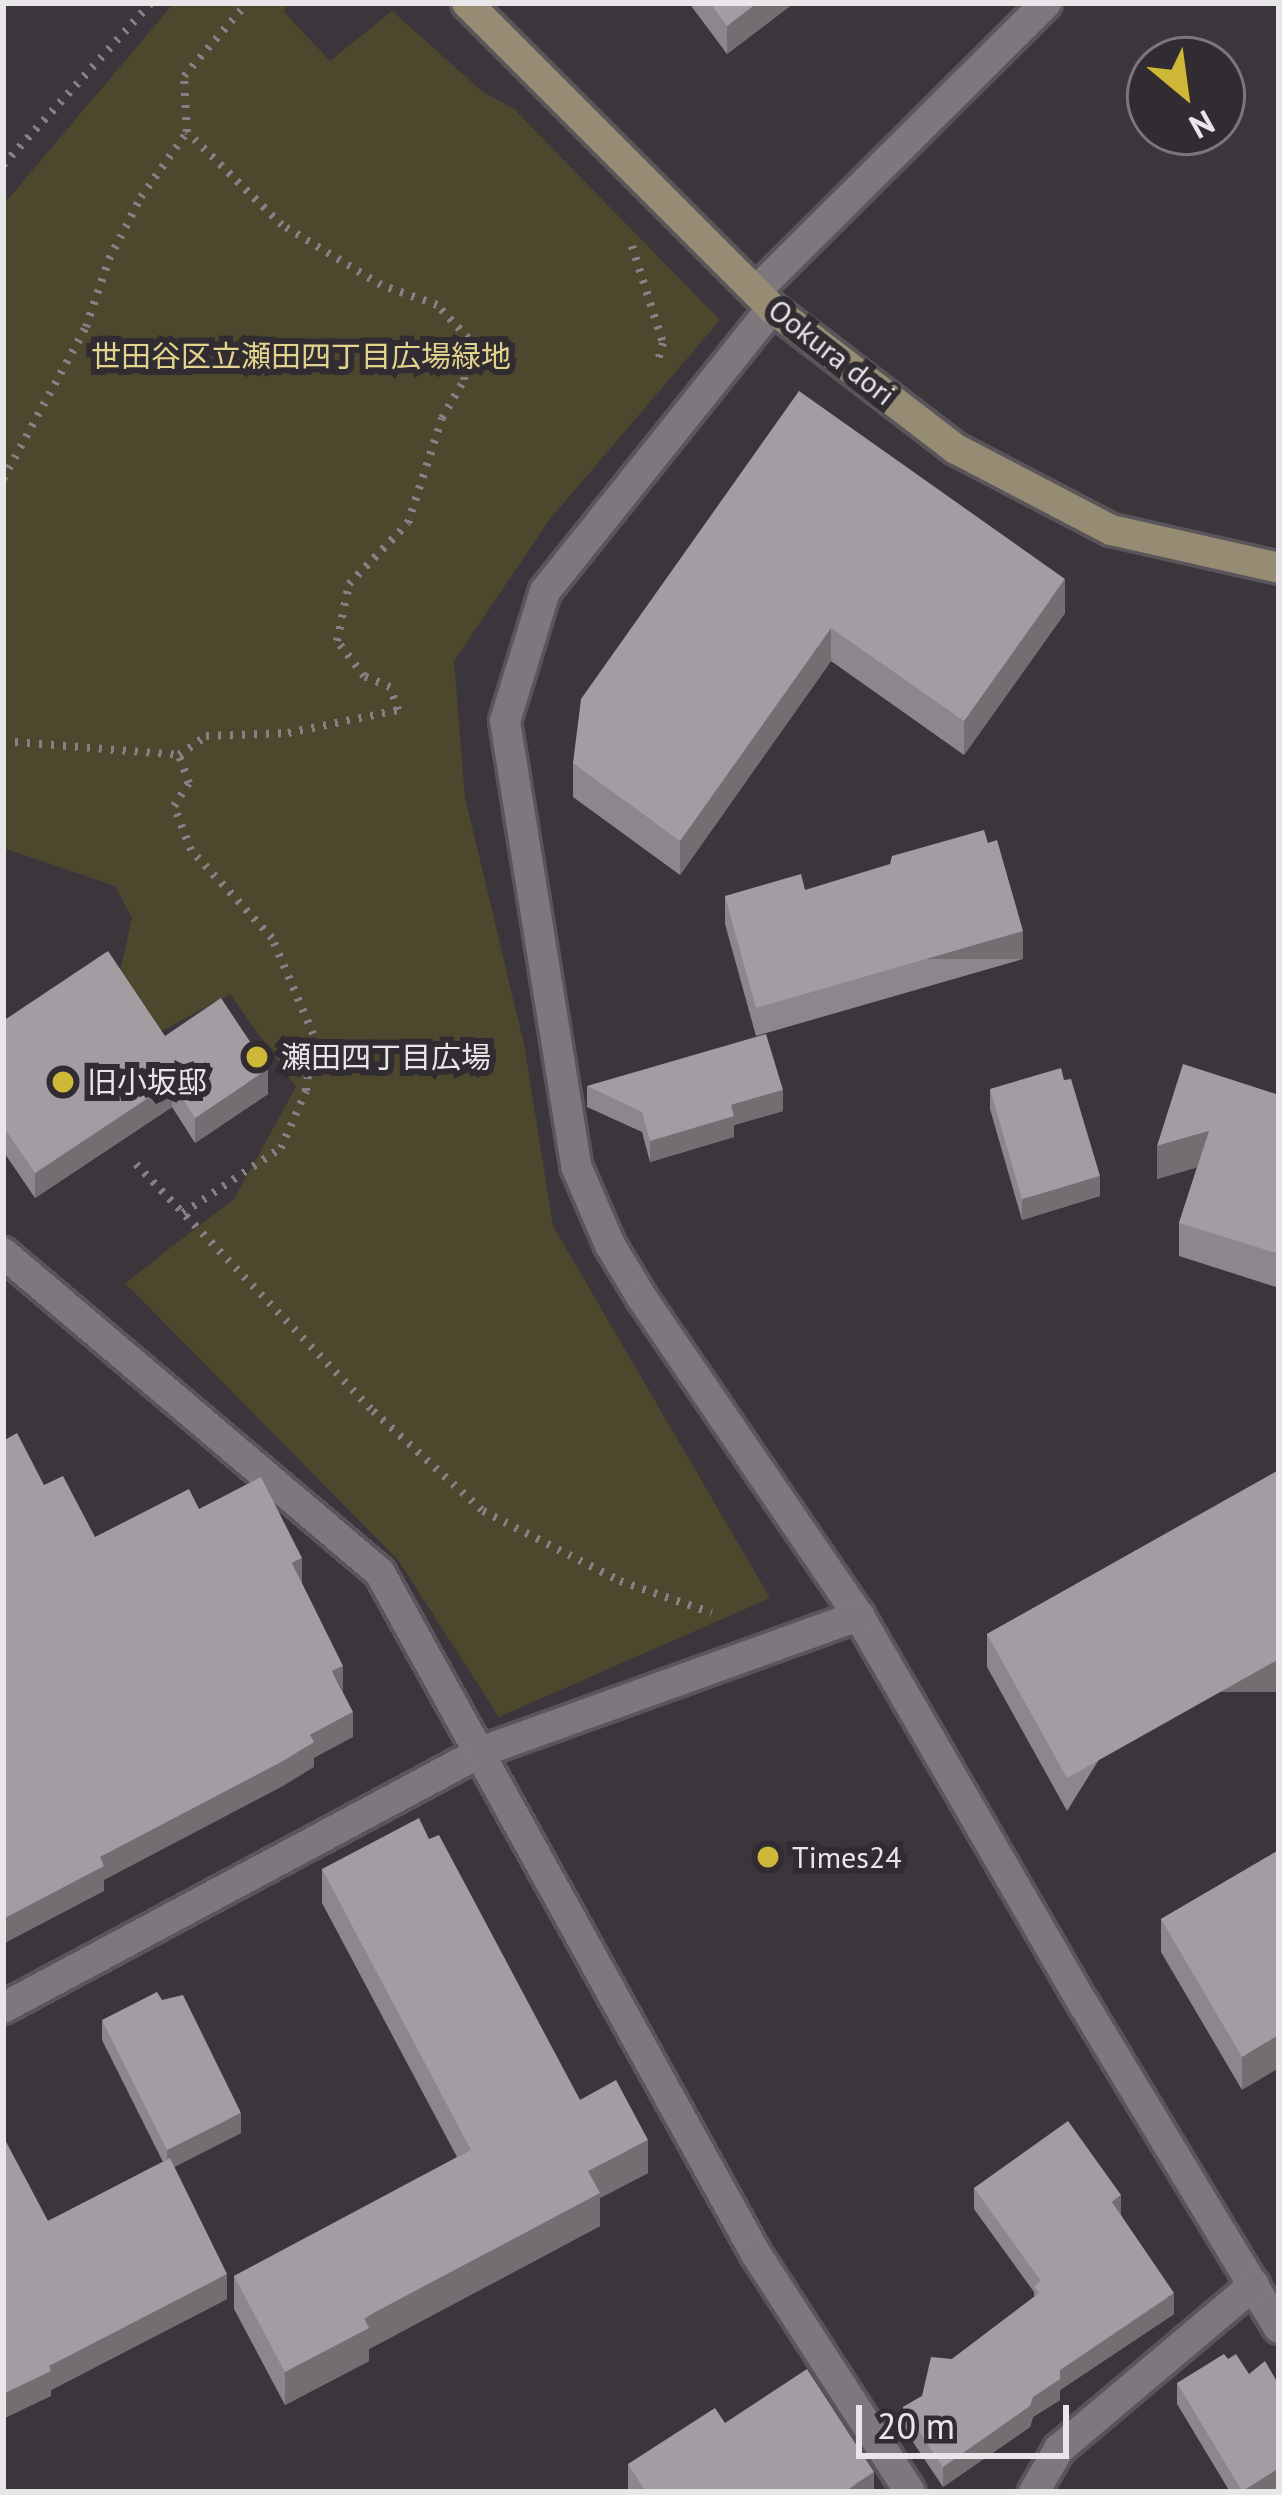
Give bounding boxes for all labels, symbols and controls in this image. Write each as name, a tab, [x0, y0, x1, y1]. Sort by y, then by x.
north arrow	[1126, 36, 1246, 156]
text: N	[1182, 101, 1222, 149]
street label: Ookura dori	[762, 291, 902, 413]
park label: 世田谷区立瀬田四丁目広場緑地	[91, 338, 511, 374]
place label: 瀬田四丁目広場	[281, 1039, 491, 1075]
marker: 瀬田四丁目広場	[244, 1044, 270, 1070]
place label: 旧小坂邸	[87, 1064, 207, 1100]
marker: 旧小坂邸	[50, 1069, 76, 1095]
place label: Times24	[792, 1839, 902, 1875]
marker: Times24	[755, 1844, 781, 1870]
scale bar	[862, 2381, 1075, 2455]
text: 20 m	[877, 2402, 955, 2449]

